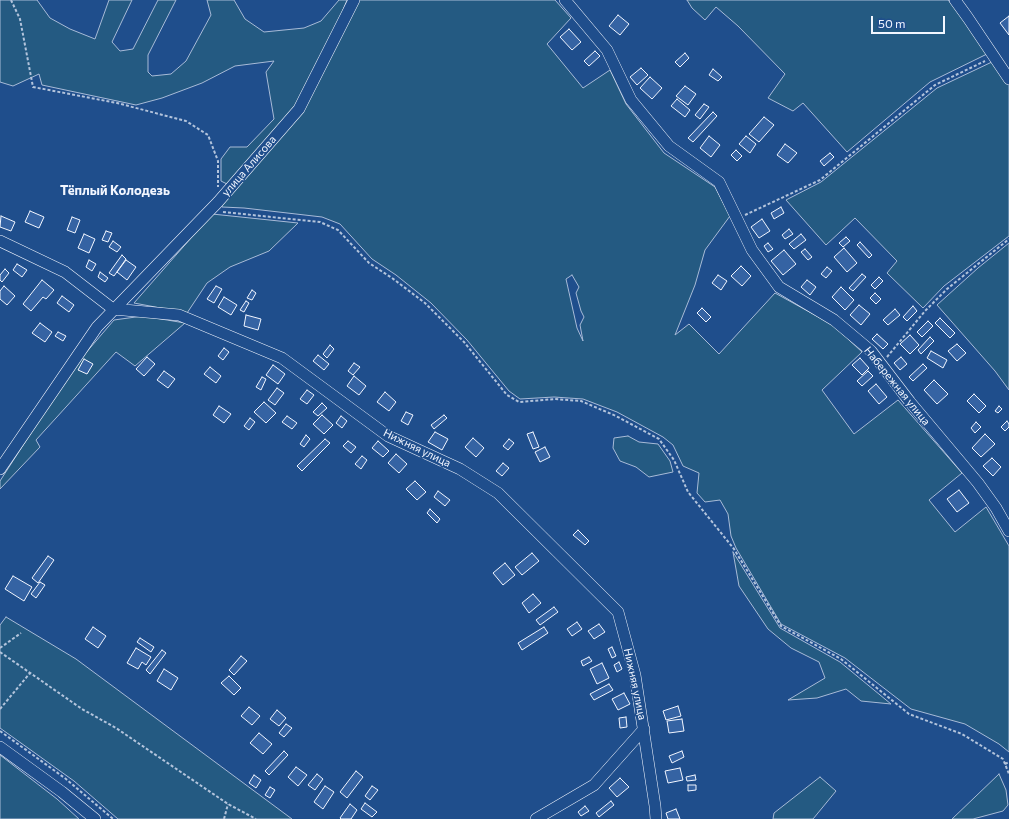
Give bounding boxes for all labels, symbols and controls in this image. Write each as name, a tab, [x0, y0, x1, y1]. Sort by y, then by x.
scale bar	[873, 8, 947, 34]
text: 50 m	[878, 16, 906, 30]
street label: улица Алисова	[219, 133, 279, 199]
district label: Тёплый Колодезь	[60, 183, 170, 199]
street label: Набережная улица	[861, 344, 933, 428]
street label: Нижняя улица	[381, 426, 453, 470]
street label: Нижняя улица	[621, 647, 649, 721]

